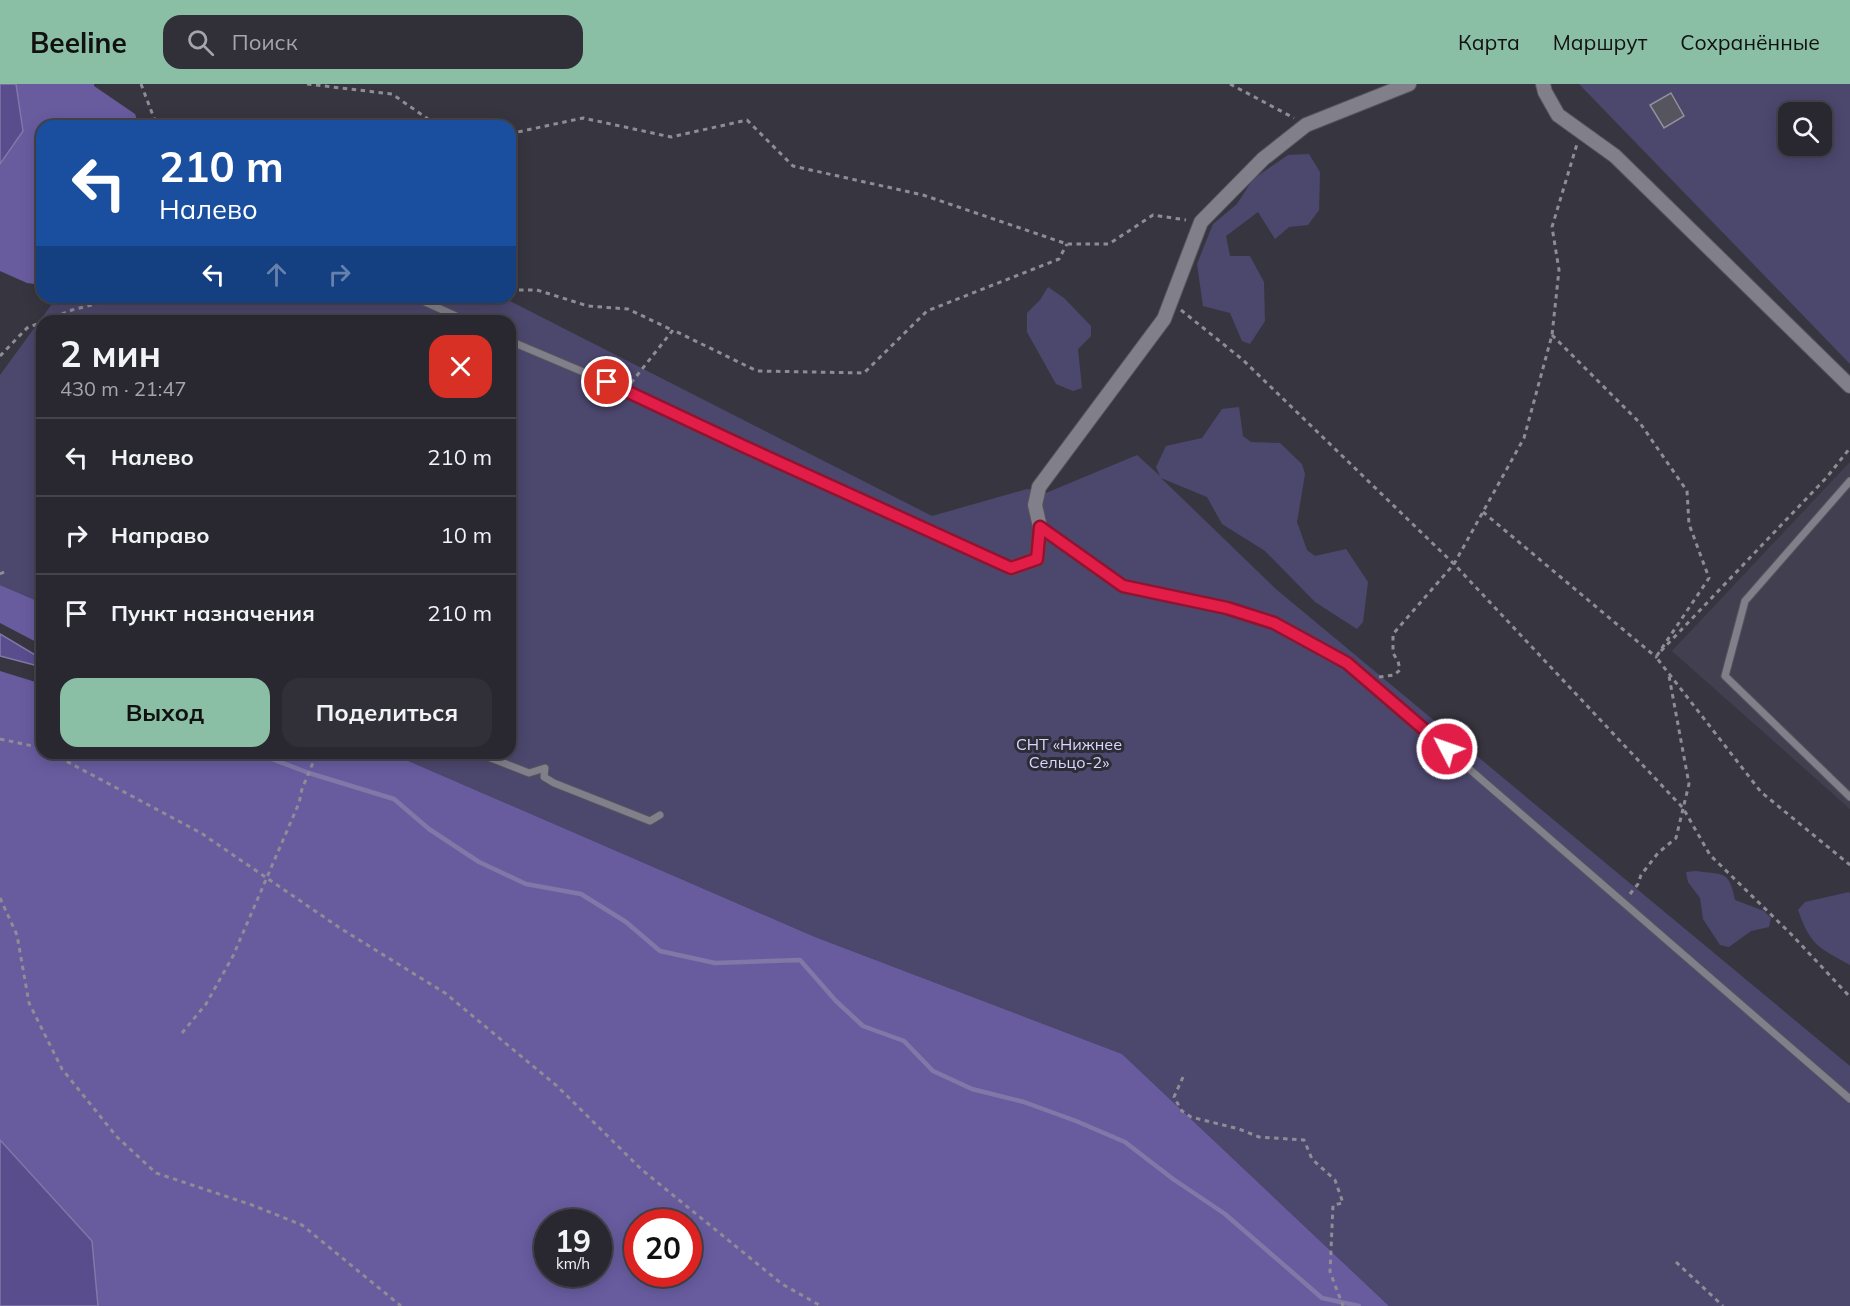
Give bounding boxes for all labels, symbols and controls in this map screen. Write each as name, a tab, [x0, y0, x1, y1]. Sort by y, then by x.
search box	[163, 15, 583, 69]
text: Beeline	[30, 25, 127, 60]
icon: search	[184, 26, 217, 59]
text: Поиск	[232, 28, 298, 56]
text: Карта	[1458, 29, 1520, 55]
text: Маршрут	[1553, 29, 1647, 55]
text: Сохранённые	[1680, 29, 1820, 55]
map controls	[1778, 102, 1832, 156]
button: search	[1778, 102, 1832, 156]
text: 210 m	[159, 140, 284, 193]
icon: left	[60, 144, 138, 222]
text: Налево	[159, 192, 258, 226]
icon: left	[197, 258, 230, 291]
icon: ahead	[260, 258, 293, 291]
icon: right	[323, 258, 356, 291]
text: 2 мин	[60, 331, 161, 376]
button: close	[429, 335, 492, 398]
pin	[581, 356, 632, 407]
icon: arrive	[590, 365, 623, 398]
text: 430 m · 21:47	[60, 376, 186, 401]
icon: left	[60, 441, 93, 474]
text: Налево	[111, 443, 194, 471]
text: 210 m	[427, 443, 492, 471]
icon: right	[60, 519, 93, 552]
text: Направо	[111, 521, 209, 549]
text: 10 m	[441, 521, 492, 549]
icon: arrive	[60, 597, 93, 630]
text: Пункт назначения	[111, 599, 315, 627]
text: 210 m	[427, 599, 492, 627]
button: Выход	[60, 678, 270, 747]
button: Поделиться	[282, 678, 492, 747]
position arrow	[1415, 717, 1479, 781]
park label: СНТ «Нижнее Сельцо-2»	[1016, 734, 1122, 772]
speed limit sign: 20	[624, 1209, 702, 1287]
text: 19	[555, 1222, 591, 1260]
text: km/h	[556, 1254, 590, 1273]

